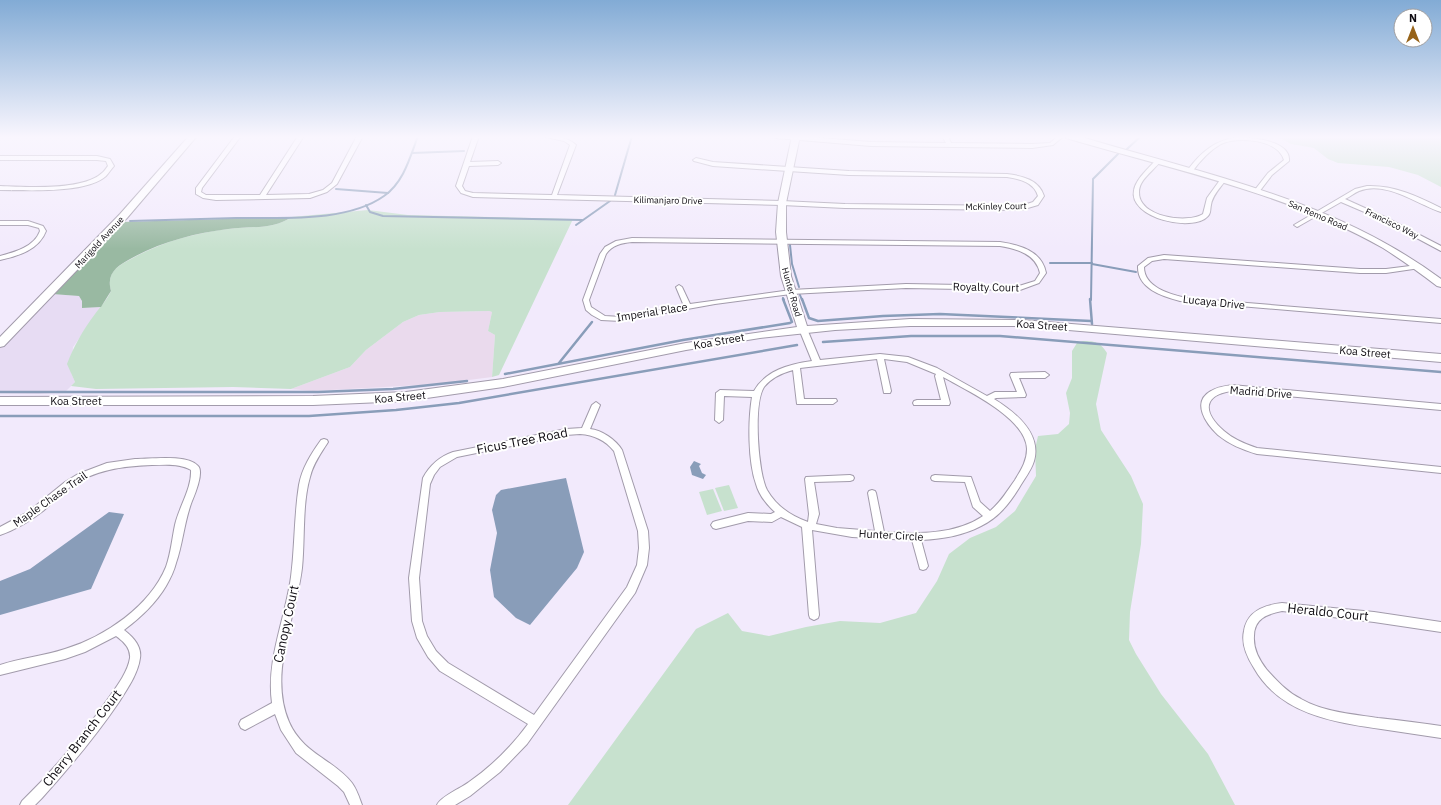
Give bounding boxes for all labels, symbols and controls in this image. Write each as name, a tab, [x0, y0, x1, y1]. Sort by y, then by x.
north arrow	[1393, 8, 1433, 48]
text: N	[1409, 11, 1417, 25]
street label: Kilimanjaro Drive	[634, 194, 703, 206]
street label: San Remo Road	[1287, 198, 1349, 232]
street label: McKinley Court	[965, 200, 1027, 212]
street label: Francisco Way	[1364, 205, 1421, 241]
street label: Marigold Avenue	[72, 214, 126, 270]
street label: Hunter Road	[780, 266, 804, 318]
street label: Royalty Court	[953, 279, 1019, 295]
street label: Lucaya Drive	[1182, 292, 1246, 312]
street label: Imperial Place	[615, 299, 689, 325]
street label: Koa Street	[1016, 316, 1068, 334]
street label: Koa Street	[692, 330, 746, 352]
street label: Koa Street	[1339, 343, 1391, 361]
street label: Madrid Drive	[1229, 383, 1293, 401]
street label: Koa Street	[374, 388, 426, 406]
street label: Koa Street	[50, 394, 102, 408]
street label: Ficus Tree Road	[475, 424, 569, 458]
street label: Maple Chase Trail	[10, 468, 90, 530]
street label: Hunter Circle	[858, 526, 924, 544]
street label: Canopy Court	[269, 584, 303, 664]
street label: Heraldo Court	[1287, 599, 1369, 625]
street label: Cherry Branch Court	[39, 686, 125, 790]

